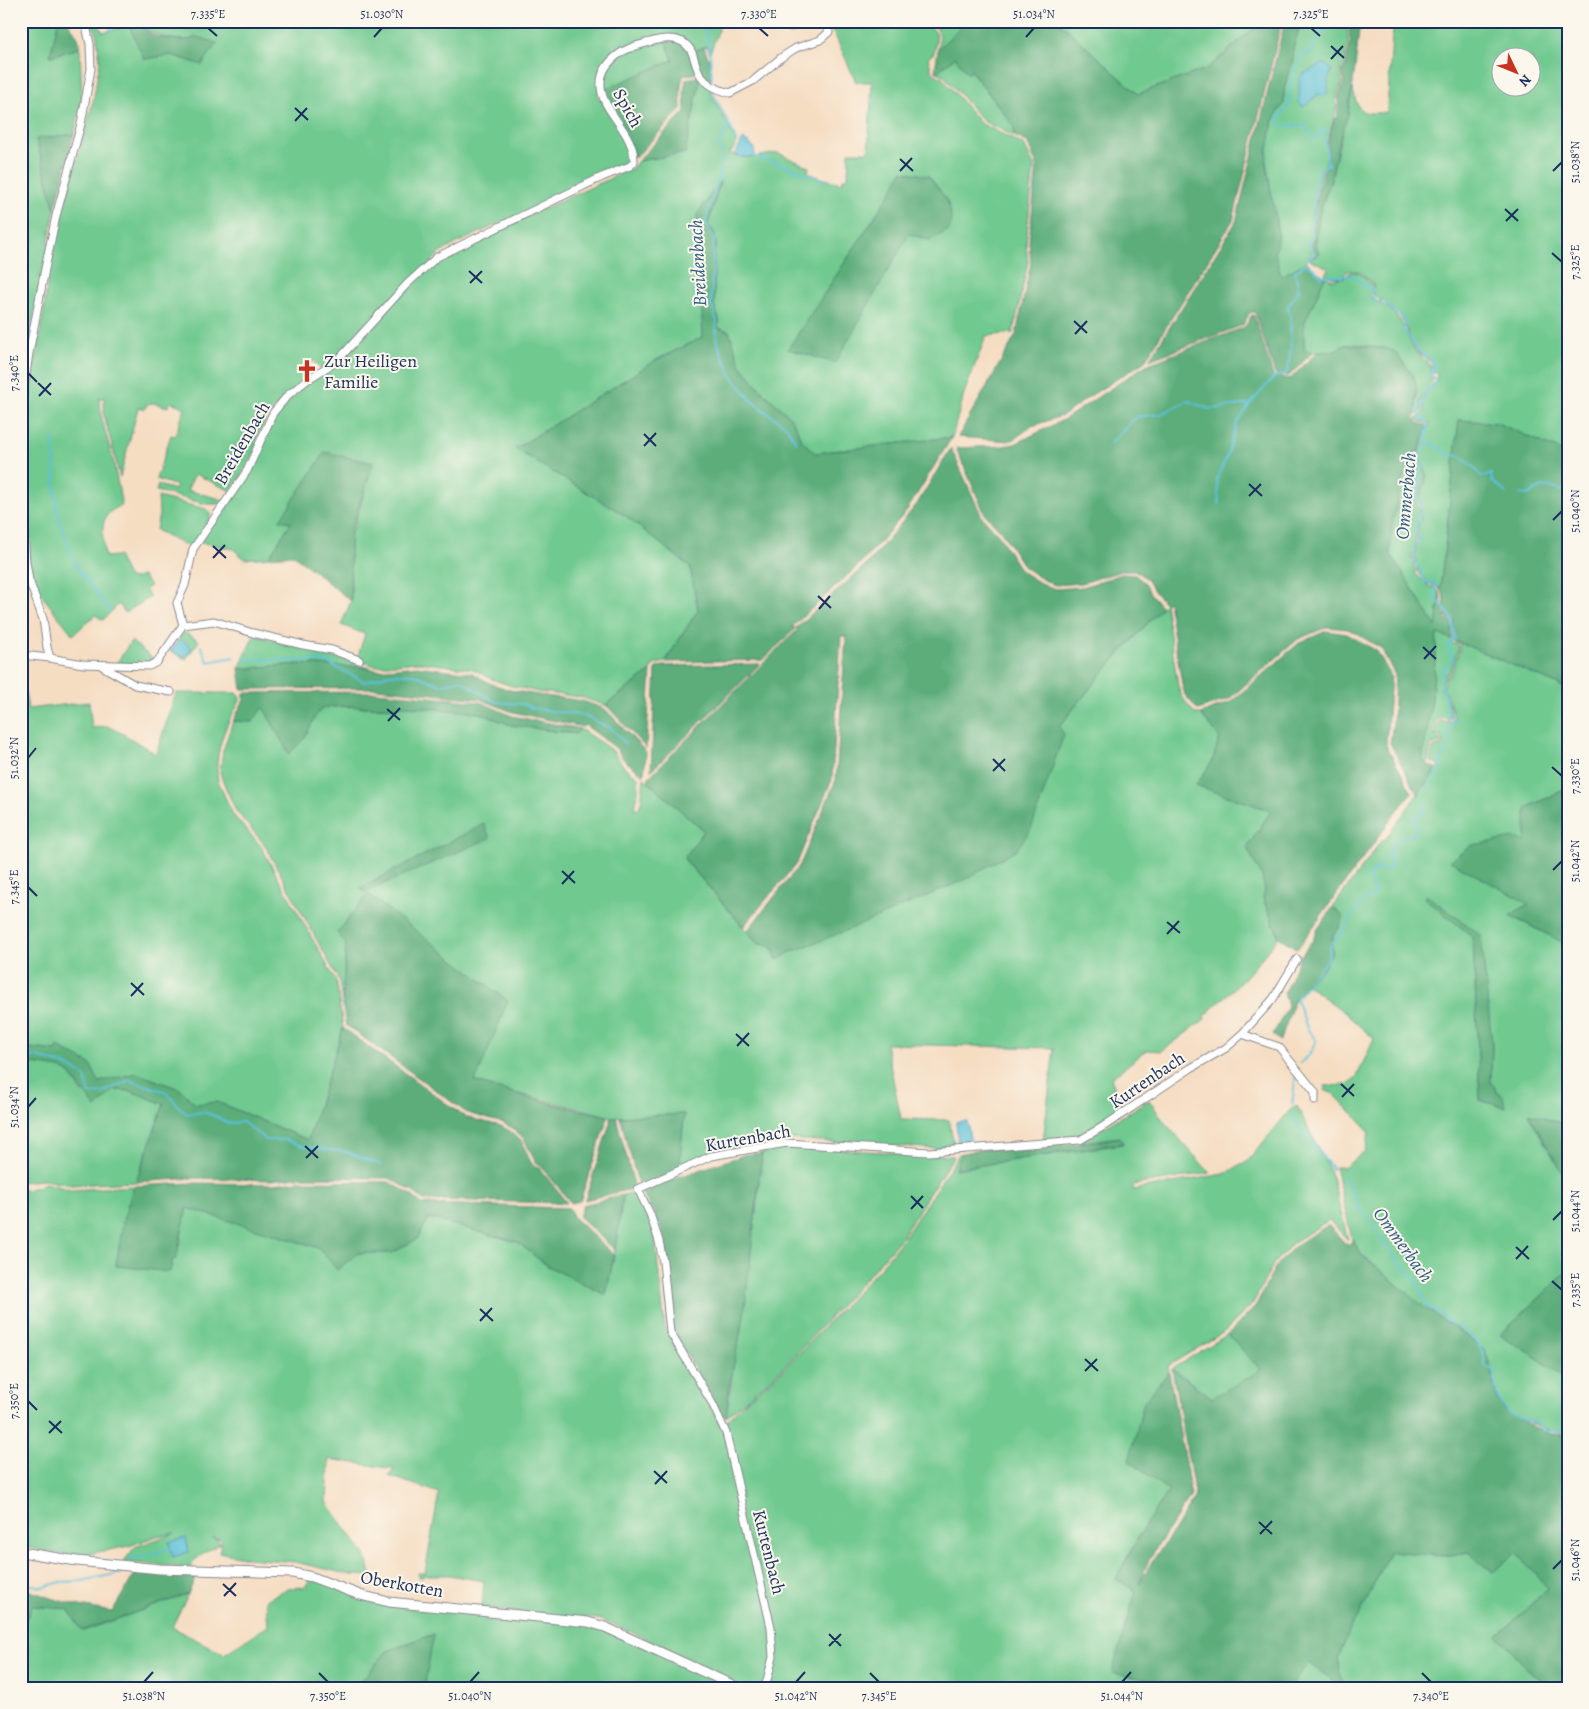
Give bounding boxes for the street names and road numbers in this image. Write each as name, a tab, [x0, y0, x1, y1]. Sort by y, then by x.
street label: Spich	[607, 84, 649, 132]
street label: Breidenbach	[208, 396, 276, 489]
street label: Kurtenbach	[1105, 1046, 1190, 1114]
street label: Kurtenbach	[703, 1119, 793, 1157]
street label: Kurtenbach	[747, 1507, 791, 1597]
street label: Oberkotten	[359, 1565, 446, 1603]

